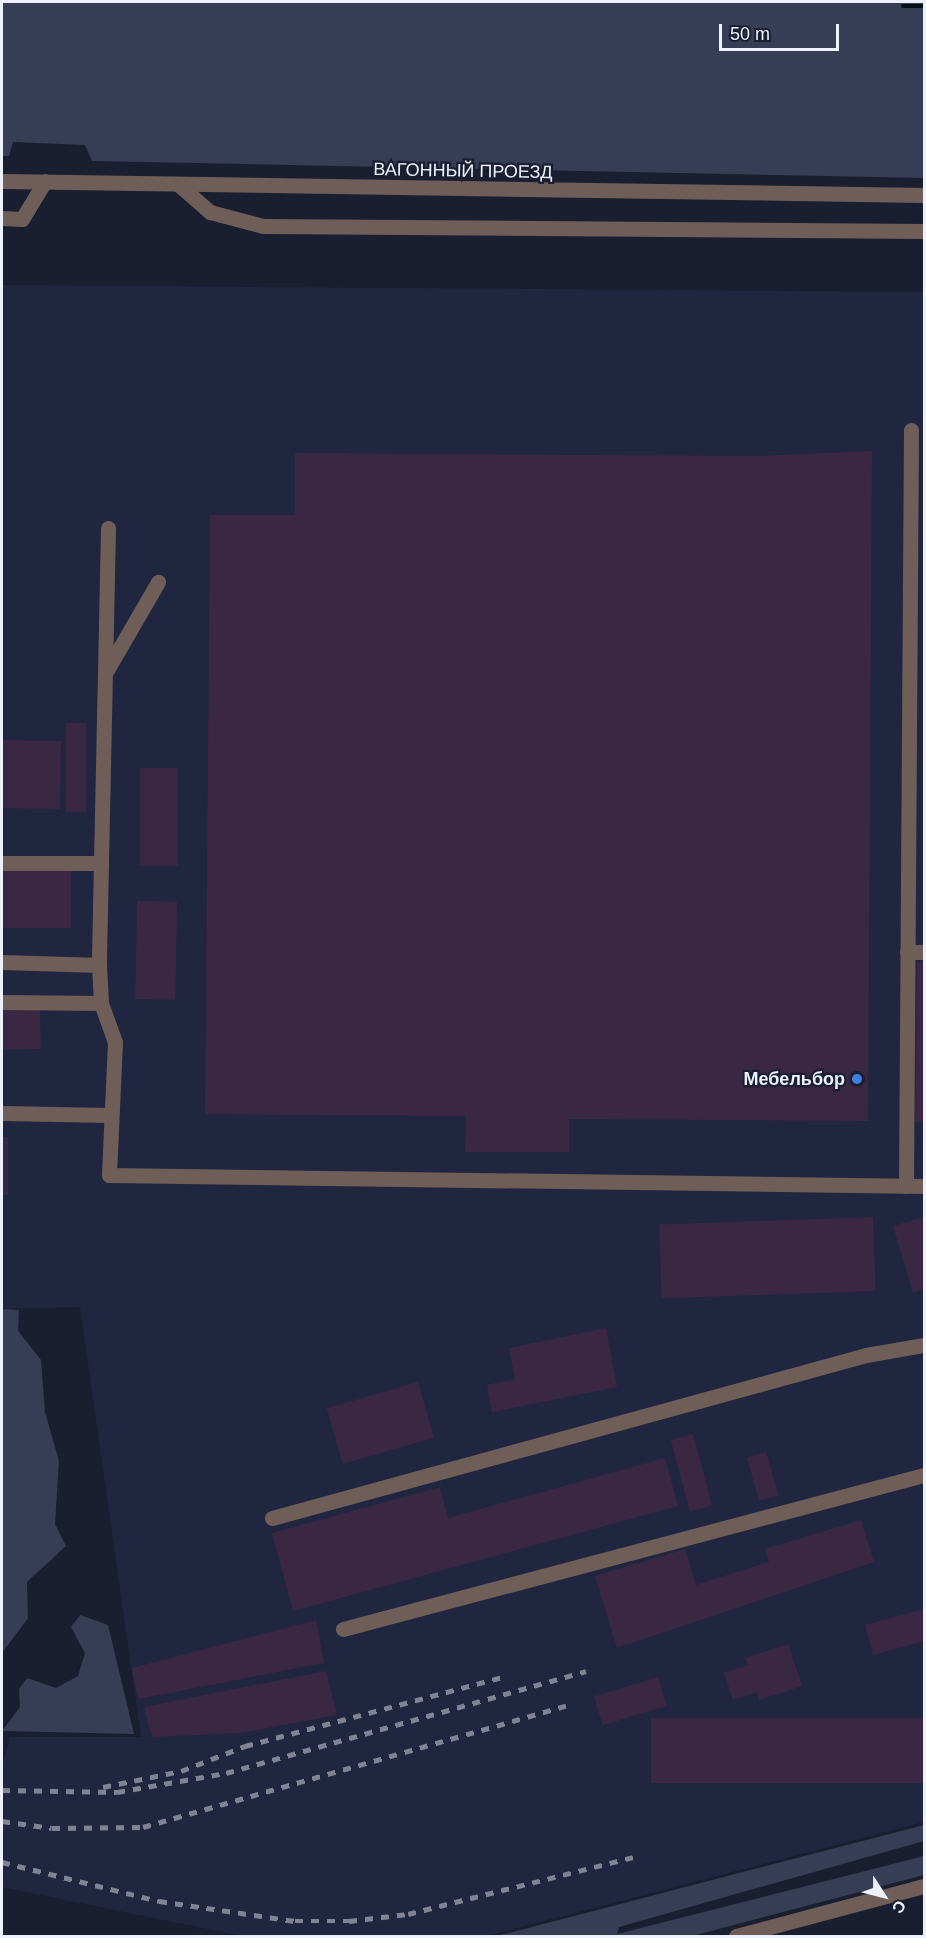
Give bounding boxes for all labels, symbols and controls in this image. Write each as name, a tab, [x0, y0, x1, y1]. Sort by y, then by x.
scale bar	[722, 12, 842, 50]
text: 50 m	[730, 24, 770, 44]
street label: ВАГОННЫЙ ПРОЕЗД	[373, 159, 553, 183]
place label: Мебельбор	[743, 1068, 845, 1090]
marker: Мебельбор	[850, 1072, 864, 1086]
north arrow	[854, 1866, 914, 1926]
text: С	[889, 1897, 909, 1917]

